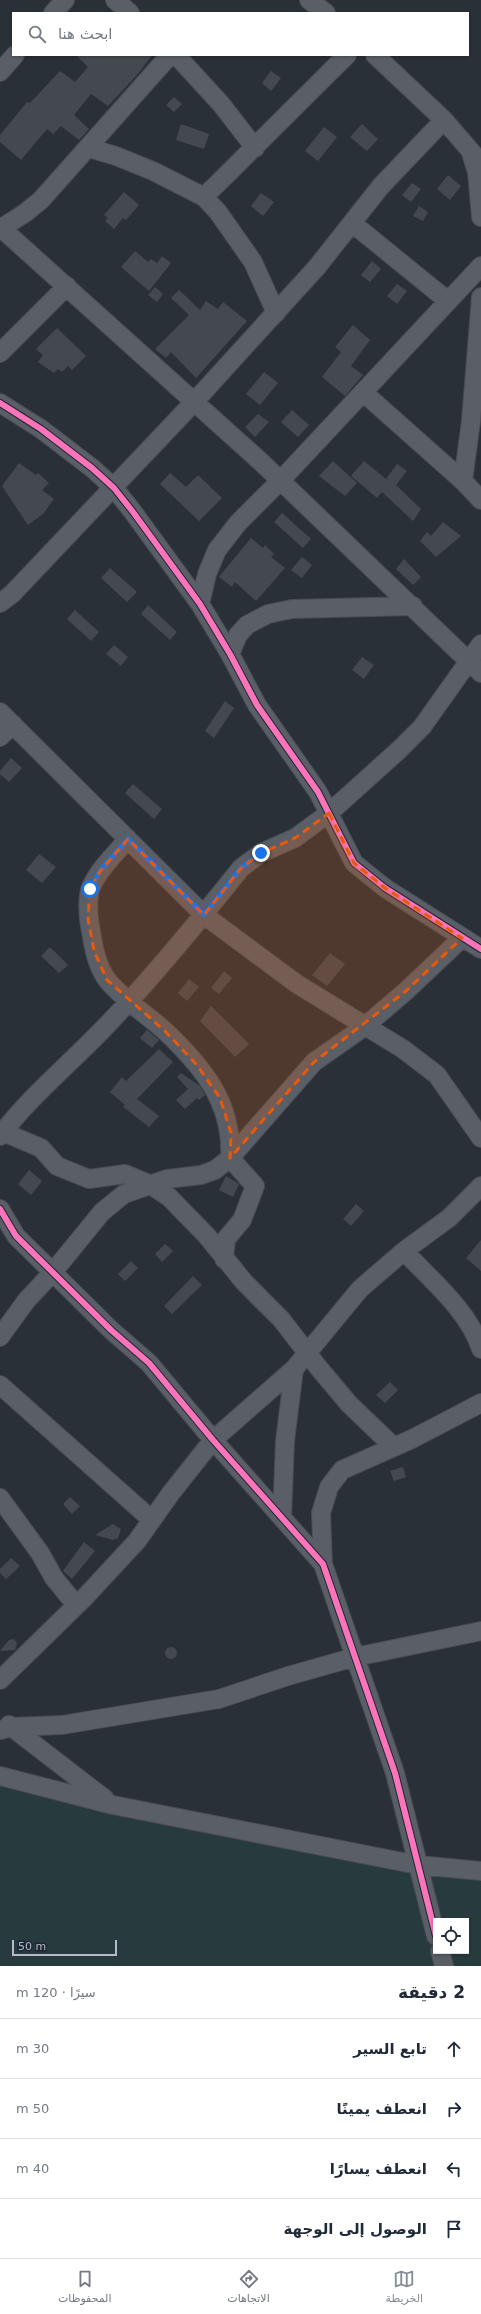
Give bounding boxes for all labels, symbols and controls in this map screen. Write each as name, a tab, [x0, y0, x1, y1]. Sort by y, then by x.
search box	[12, 12, 469, 56]
icon: search	[26, 23, 48, 45]
text: ابحث هنا	[58, 25, 113, 43]
route end	[252, 844, 270, 862]
route start	[81, 880, 99, 898]
map controls	[433, 1918, 469, 1954]
button: locate	[433, 1918, 469, 1954]
scale bar	[12, 1938, 117, 1957]
text: 50 m	[18, 1940, 46, 1953]
text: 2 دقيقة	[398, 1982, 465, 2002]
text: سيرًا · 120 m	[16, 1985, 96, 2000]
icon: ahead	[443, 2038, 465, 2060]
text: تابع السير	[353, 2040, 427, 2058]
text: 30 m	[16, 2041, 49, 2056]
icon: right	[443, 2098, 465, 2120]
text: انعطف يمينًا	[336, 2100, 427, 2118]
text: 50 m	[16, 2101, 49, 2116]
icon: left	[443, 2158, 465, 2180]
text: انعطف يسارًا	[330, 2160, 427, 2178]
text: 40 m	[16, 2161, 49, 2176]
icon: arrive	[443, 2218, 465, 2240]
text: الوصول إلى الوجهة	[284, 2220, 427, 2238]
tab: المحفوظات	[58, 2268, 112, 2305]
tab: الاتجاهات	[227, 2268, 270, 2305]
tab: الخريطة	[386, 2268, 423, 2305]

